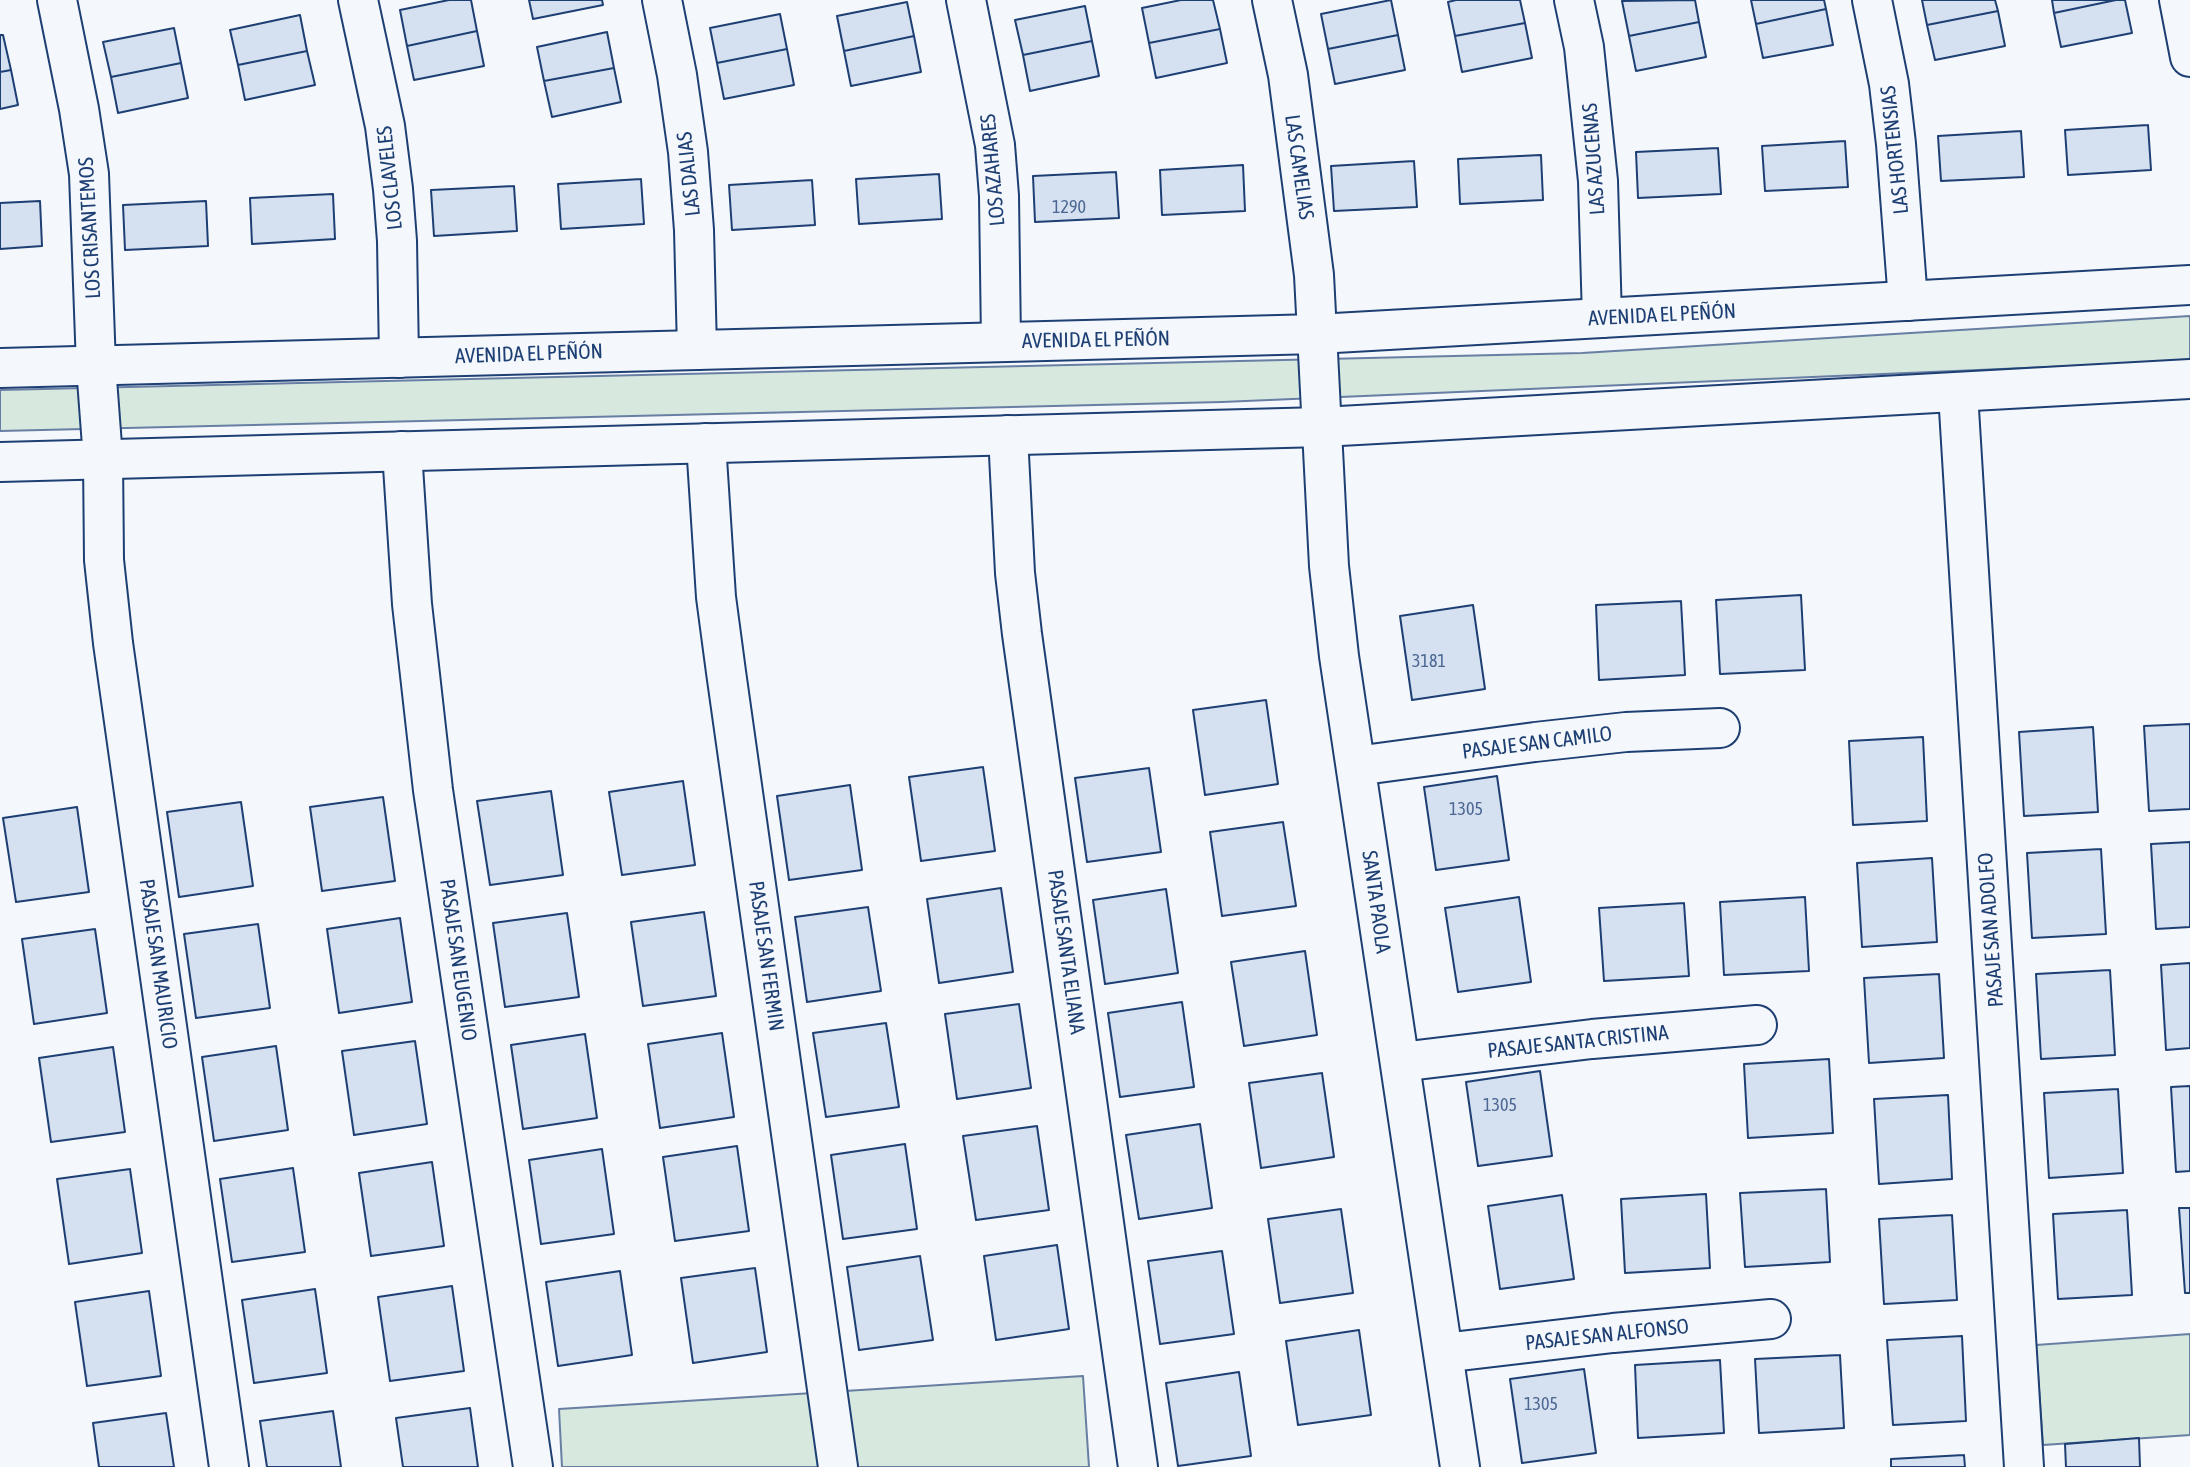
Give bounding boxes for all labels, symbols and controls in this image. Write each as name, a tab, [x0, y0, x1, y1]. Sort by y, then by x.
street label: LAS HORTENSIAS	[1876, 85, 1914, 215]
street label: LAS AZUCENAS	[1578, 102, 1610, 216]
street label: LOS AZAHARES	[976, 113, 1010, 227]
street label: LAS CAMELIAS	[1279, 113, 1319, 221]
street label: LOS CLAVELES	[372, 125, 408, 231]
street label: LAS DALIAS	[672, 131, 706, 217]
street label: LOS CRISANTEMOS	[74, 157, 106, 299]
house number: 1290	[1052, 196, 1086, 218]
street label: AVENIDA EL PEÑÓN	[1587, 299, 1737, 331]
street label: AVENIDA EL PEÑÓN	[1022, 326, 1170, 354]
street label: AVENIDA EL PEÑÓN	[455, 339, 603, 369]
house number: 3181	[1412, 650, 1446, 672]
street label: PASAJE SAN CAMILO	[1461, 721, 1613, 765]
house number: 1305	[1449, 798, 1483, 820]
street label: SANTA PAOLA	[1356, 849, 1396, 955]
street label: PASAJE SAN ADOLFO	[1973, 852, 2009, 1008]
street label: PASAJE SANTA ELIANA	[1042, 868, 1090, 1036]
street label: PASAJE SAN MAURICIO	[134, 877, 182, 1051]
street label: PASAJE SAN EUGENIO	[434, 877, 482, 1043]
street label: PASAJE SAN FERMIN	[743, 879, 789, 1033]
street label: PASAJE SANTA CRISTINA	[1486, 1020, 1670, 1064]
house number: 1305	[1483, 1094, 1517, 1116]
street label: PASAJE SAN ALFONSO	[1524, 1314, 1690, 1356]
house number: 1305	[1524, 1393, 1558, 1415]

